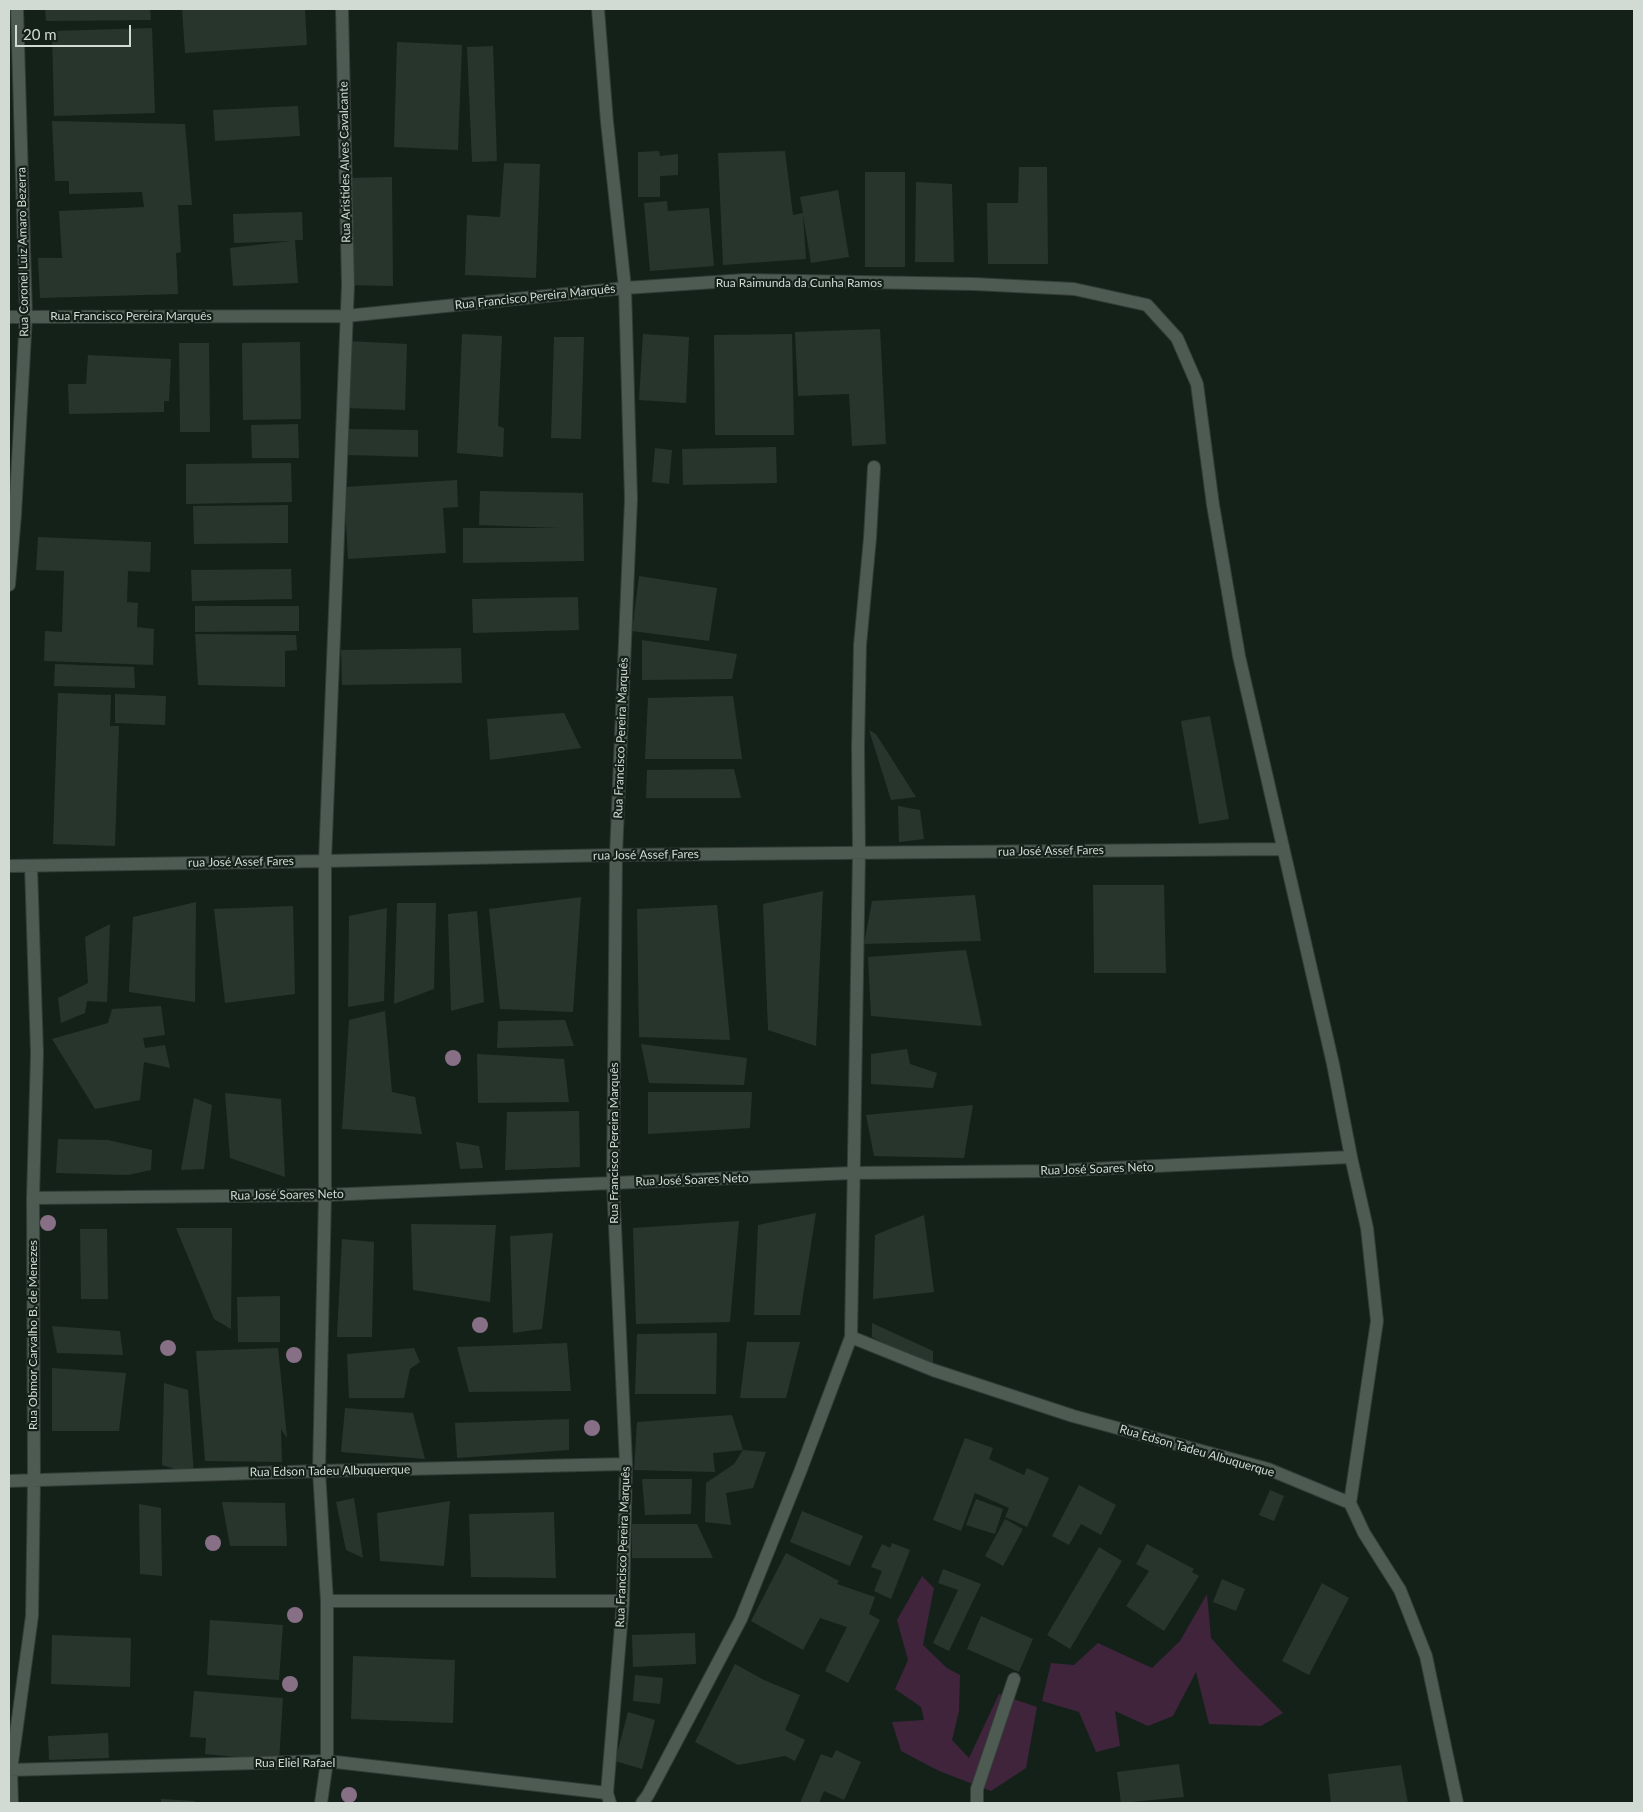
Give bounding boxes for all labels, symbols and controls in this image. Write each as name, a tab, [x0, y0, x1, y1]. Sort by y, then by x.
scale bar	[18, 15, 134, 47]
text: 20 m	[23, 25, 57, 43]
street label: Rua Aristides Alves Cavalcante	[336, 81, 354, 243]
street label: Rua Coronel Luiz Amaro Bezerra	[14, 167, 32, 337]
street label: Rua Raimunda da Cunha Ramos	[716, 276, 882, 290]
street label: Rua Francisco Pereira Marquês	[454, 281, 616, 313]
street label: Rua Francisco Pereira Marquês	[50, 309, 212, 323]
street label: Rua Francisco Pereira Marquês	[611, 657, 631, 819]
street label: rua José Assef Fares	[998, 843, 1104, 859]
street label: rua José Assef Fares	[593, 847, 699, 863]
street label: rua José Assef Fares	[188, 854, 294, 870]
street label: Rua Francisco Pereira Marquês	[607, 1062, 621, 1224]
street label: Rua José Soares Neto	[1040, 1160, 1154, 1178]
street label: Rua José Soares Neto	[635, 1171, 749, 1189]
street label: Rua José Soares Neto	[230, 1187, 344, 1203]
street label: Rua Obmor Carvalho B. de Menezes	[26, 1240, 40, 1430]
street label: Rua Edson Tadeu Albuquerque	[1118, 1422, 1276, 1480]
street label: Rua Edson Tadeu Albuquerque	[250, 1462, 410, 1480]
street label: Rua Francisco Pereira Marquês	[613, 1466, 633, 1628]
street label: Rua Eliel Rafael	[255, 1756, 335, 1770]

